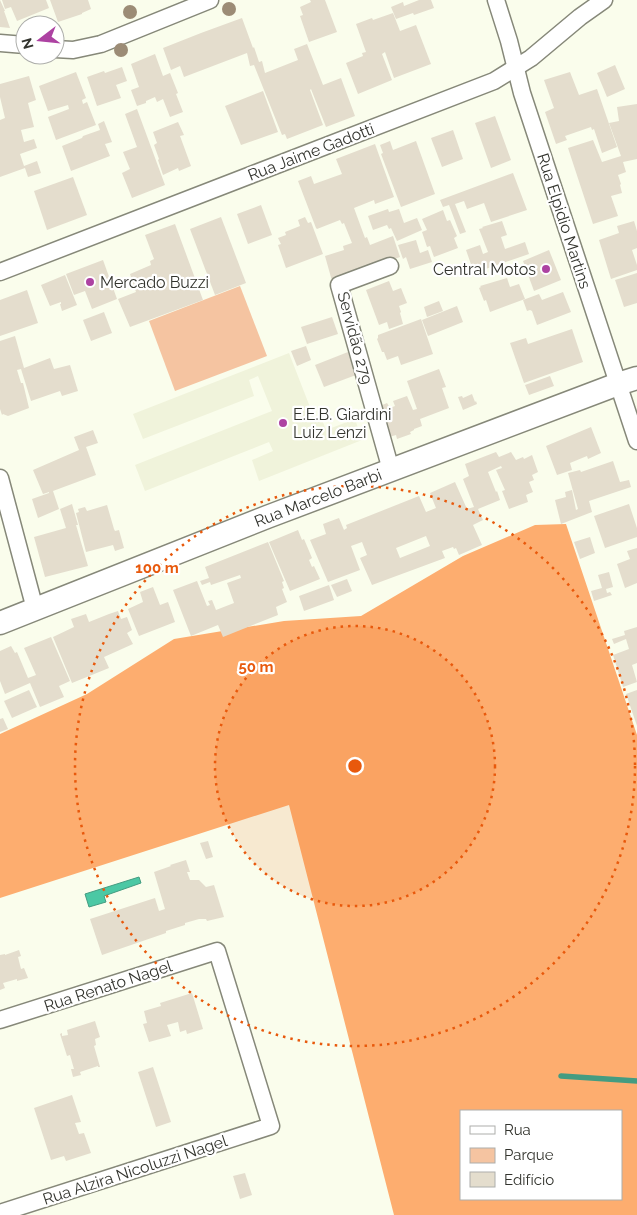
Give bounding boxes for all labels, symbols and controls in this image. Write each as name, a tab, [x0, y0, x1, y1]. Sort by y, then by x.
north arrow	[15, 15, 65, 65]
text: N	[18, 36, 37, 51]
street label: Rua Jaime Gadotti	[245, 119, 377, 185]
street label: Rua Elpidio Martins	[533, 151, 595, 291]
place label: Central Motos	[433, 260, 536, 279]
marker: Central Motos	[540, 263, 552, 275]
place label: Mercado Buzzi	[100, 273, 209, 292]
marker: Mercado Buzzi	[84, 276, 96, 288]
street label: Servidão 279	[333, 290, 377, 386]
place label: E.E.B. Giardini Luiz Lenzi	[293, 405, 392, 442]
marker: E.E.B. Giardini Luiz Lenzi	[277, 417, 289, 429]
street label: Rua Marcelo Barbi	[252, 465, 384, 531]
text: 100 m	[135, 559, 179, 577]
text: 50 m	[238, 658, 274, 676]
centre of rings	[346, 757, 364, 775]
street label: Rua Renato Nagel	[42, 956, 175, 1016]
legend	[460, 1110, 622, 1200]
text: Rua	[504, 1121, 531, 1139]
street label: Rua Alzira Nicoluzzi Nagel	[40, 1131, 230, 1209]
text: Parque	[504, 1146, 554, 1164]
text: Edifício	[504, 1171, 554, 1189]

